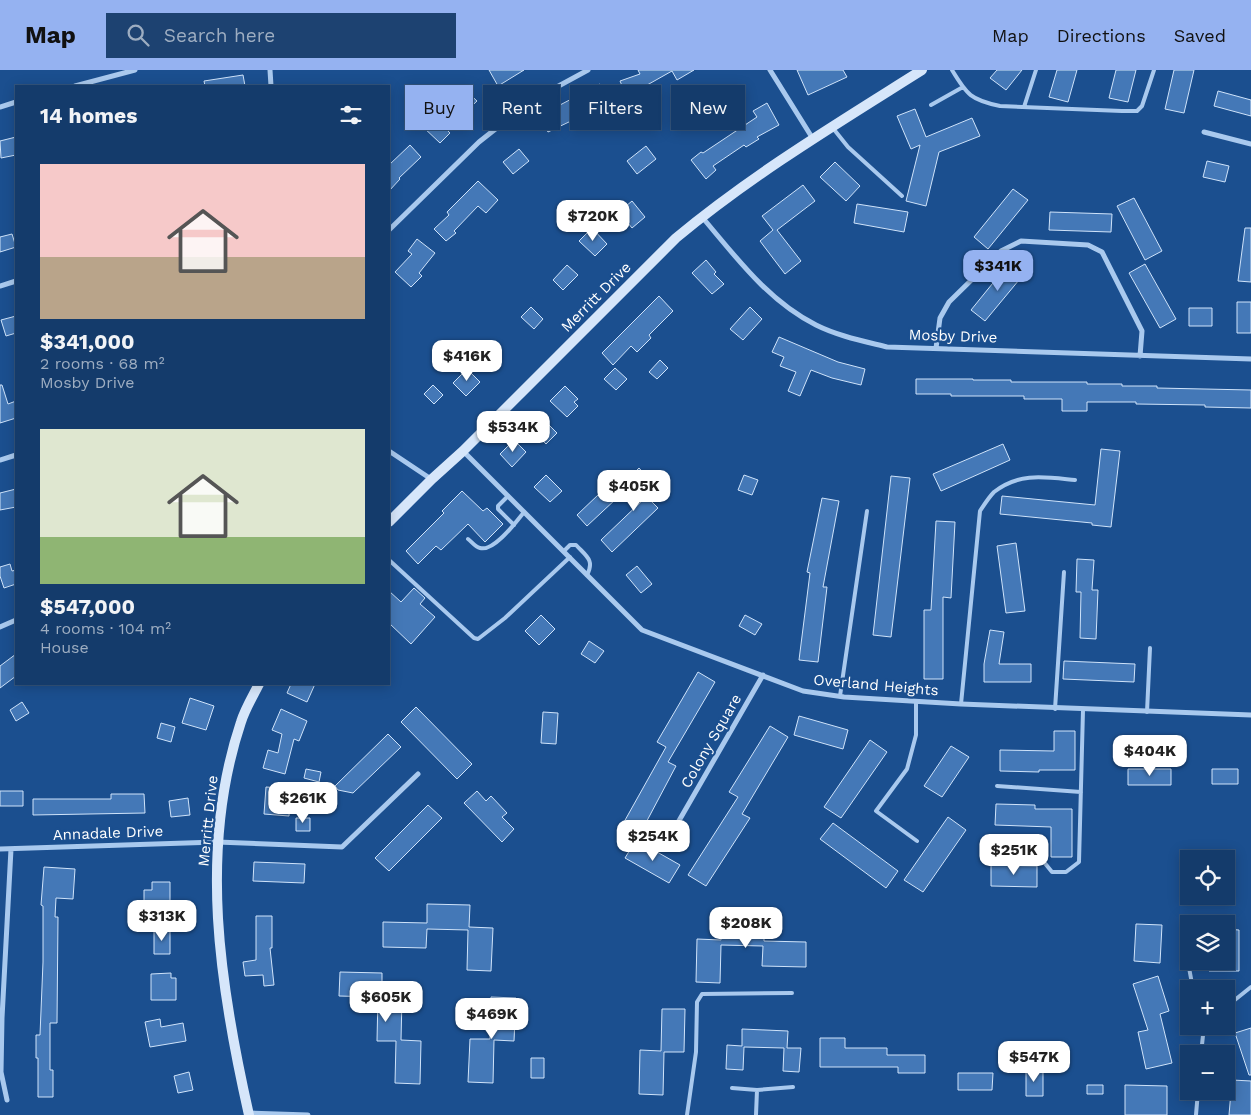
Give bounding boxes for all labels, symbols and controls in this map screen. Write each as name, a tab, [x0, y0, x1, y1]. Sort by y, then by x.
search box	[106, 13, 456, 58]
text: Map	[25, 21, 76, 49]
icon: search	[124, 21, 152, 49]
text: Search here	[164, 24, 275, 47]
text: Map	[992, 25, 1029, 46]
text: Directions	[1057, 25, 1146, 46]
text: Saved	[1174, 25, 1226, 46]
chip: Buy	[405, 85, 473, 130]
chip: Rent	[483, 85, 560, 130]
chip: Filters	[570, 85, 661, 130]
chip: New	[671, 85, 745, 130]
icon: filters	[337, 101, 365, 129]
text: 14 homes	[40, 103, 137, 128]
icon: home	[158, 196, 248, 286]
pin: $720K	[558, 200, 628, 242]
text: $720K	[568, 206, 618, 225]
pin: $341K	[963, 250, 1033, 292]
text: $341K	[974, 256, 1022, 275]
street label: Merritt Drive	[557, 258, 635, 336]
street label: Mosby Drive	[908, 325, 998, 347]
text: $341,000	[40, 329, 134, 354]
pin: $416K	[432, 340, 502, 382]
text: $416K	[443, 346, 491, 365]
text: 2 rooms · 68 m²	[40, 354, 165, 373]
text: Mosby Drive	[40, 373, 134, 392]
pin: $534K	[478, 410, 548, 453]
text: $534K	[488, 417, 538, 436]
icon: home	[158, 461, 248, 551]
pin: $405K	[599, 470, 669, 512]
text: $405K	[608, 476, 660, 495]
text: $547,000	[40, 594, 135, 619]
text: 4 rooms · 104 m²	[40, 619, 171, 638]
text: House	[40, 638, 89, 657]
street label: Overland Heights	[813, 671, 939, 699]
street label: Colony Square	[677, 691, 745, 791]
pin: $404K	[1115, 734, 1185, 777]
text: $404K	[1124, 741, 1176, 760]
street label: Merritt Drive	[194, 775, 222, 867]
pin: $261K	[268, 782, 338, 824]
text: $261K	[279, 788, 327, 807]
pin: $254K	[618, 820, 688, 862]
street label: Annadale Drive	[52, 822, 164, 844]
text: $254K	[628, 826, 678, 845]
pin: $251K	[979, 834, 1049, 876]
text: $251K	[990, 840, 1038, 859]
map controls	[1180, 850, 1235, 1100]
button: locate	[1180, 850, 1235, 905]
pin: $313K	[127, 900, 197, 942]
text: $313K	[138, 906, 186, 925]
pin: $208K	[711, 906, 781, 949]
text: $208K	[720, 913, 772, 932]
button: layers	[1180, 915, 1235, 970]
pin: $605K	[351, 980, 421, 1023]
button: +	[1180, 980, 1235, 1035]
text: $605K	[361, 987, 411, 1006]
pin: $469K	[457, 998, 527, 1040]
text: $469K	[466, 1004, 518, 1023]
pin: $547K	[999, 1040, 1069, 1083]
button: −	[1180, 1045, 1235, 1100]
text: $547K	[1009, 1047, 1059, 1066]

